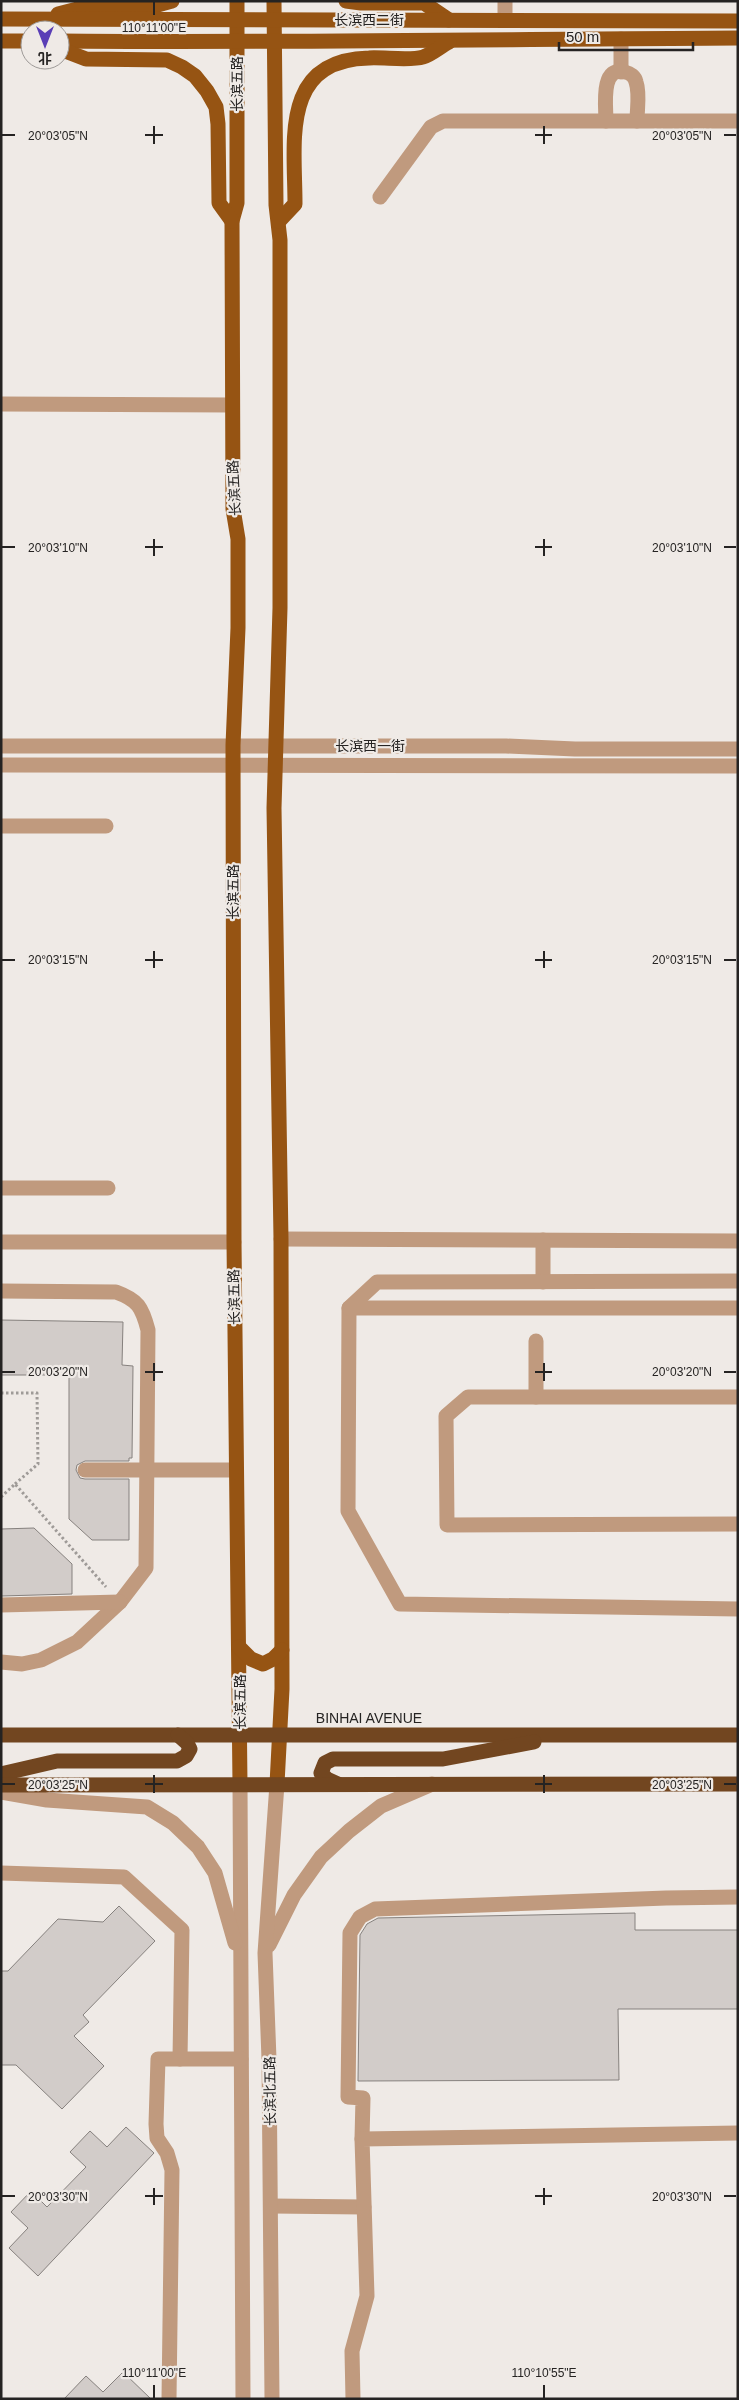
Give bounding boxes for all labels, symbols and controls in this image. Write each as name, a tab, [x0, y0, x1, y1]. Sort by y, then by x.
street label: 长滨西二街	[334, 12, 404, 28]
north arrow	[20, 20, 70, 70]
scale bar	[559, 20, 693, 52]
text: 110°11'00"E	[122, 21, 186, 35]
text: 50 m	[566, 28, 599, 45]
text: 北	[38, 50, 52, 66]
street label: 长滨五路	[229, 56, 245, 112]
text: 20°03'05"N	[28, 129, 88, 143]
text: 20°03'05"N	[652, 129, 712, 143]
street label: 长滨五路	[225, 460, 243, 516]
text: 20°03'10"N	[28, 541, 88, 555]
text: 20°03'10"N	[652, 541, 712, 555]
street label: 长滨西一街	[335, 738, 405, 754]
street label: 长滨五路	[225, 864, 241, 920]
text: 20°03'15"N	[28, 953, 88, 967]
text: 20°03'15"N	[652, 953, 712, 967]
street label: 长滨五路	[226, 1269, 242, 1325]
text: 20°03'20"N	[28, 1365, 88, 1379]
text: 20°03'20"N	[652, 1365, 712, 1379]
street label: 长滨五路	[232, 1674, 248, 1730]
street label: BINHAI AVENUE	[316, 1710, 422, 1726]
text: 20°03'25"N	[28, 1778, 88, 1792]
text: 20°03'25"N	[652, 1778, 712, 1792]
street label: 长滨北五路	[261, 2056, 279, 2126]
text: 20°03'30"N	[28, 2190, 88, 2204]
text: 20°03'30"N	[652, 2190, 712, 2204]
text: 110°11'00"E	[122, 2366, 186, 2380]
text: 110°10'55"E	[511, 2366, 577, 2380]

